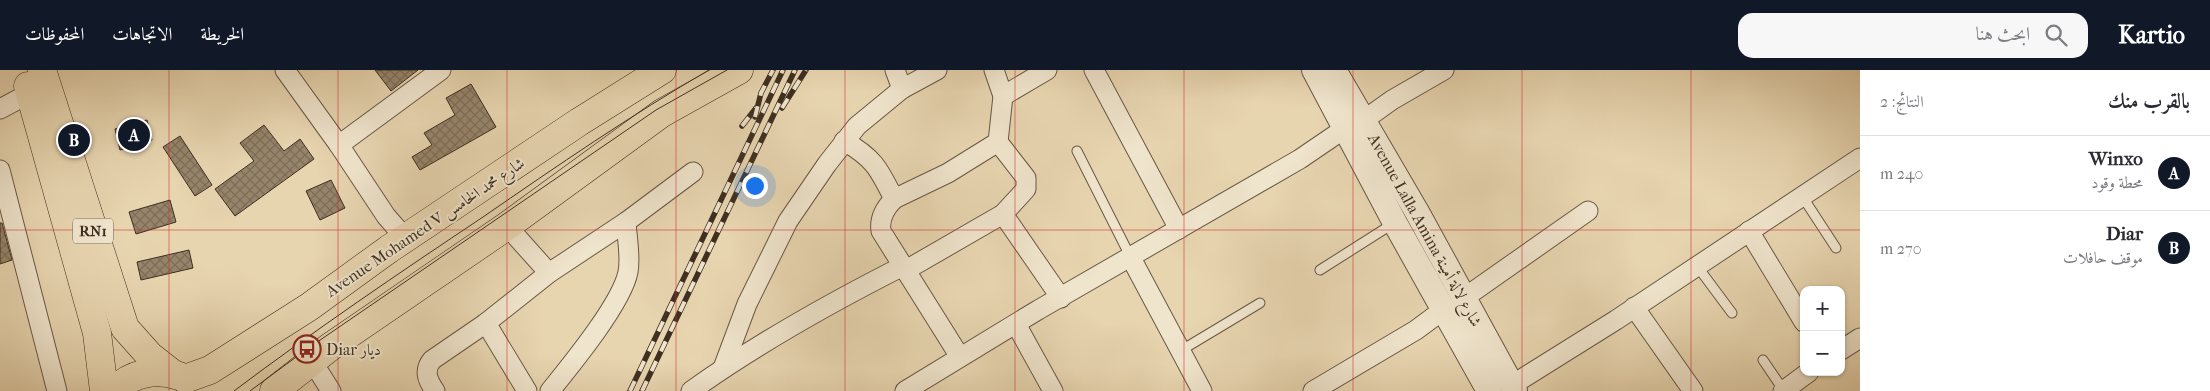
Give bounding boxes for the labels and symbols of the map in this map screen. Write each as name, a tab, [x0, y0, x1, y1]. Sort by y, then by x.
pin: A	[118, 116, 150, 154]
pin: B	[58, 121, 90, 159]
street label: Avenue Lalla Amina شارع لالة أمينة	[1360, 128, 1488, 332]
street label: Avenue Mohamed V شارع محمد الخامس	[321, 153, 530, 305]
your location	[742, 173, 768, 199]
road number: RN1	[73, 218, 113, 244]
bus stop icon: Diar ديار	[292, 334, 322, 364]
place label: Diar ديار	[326, 340, 381, 360]

